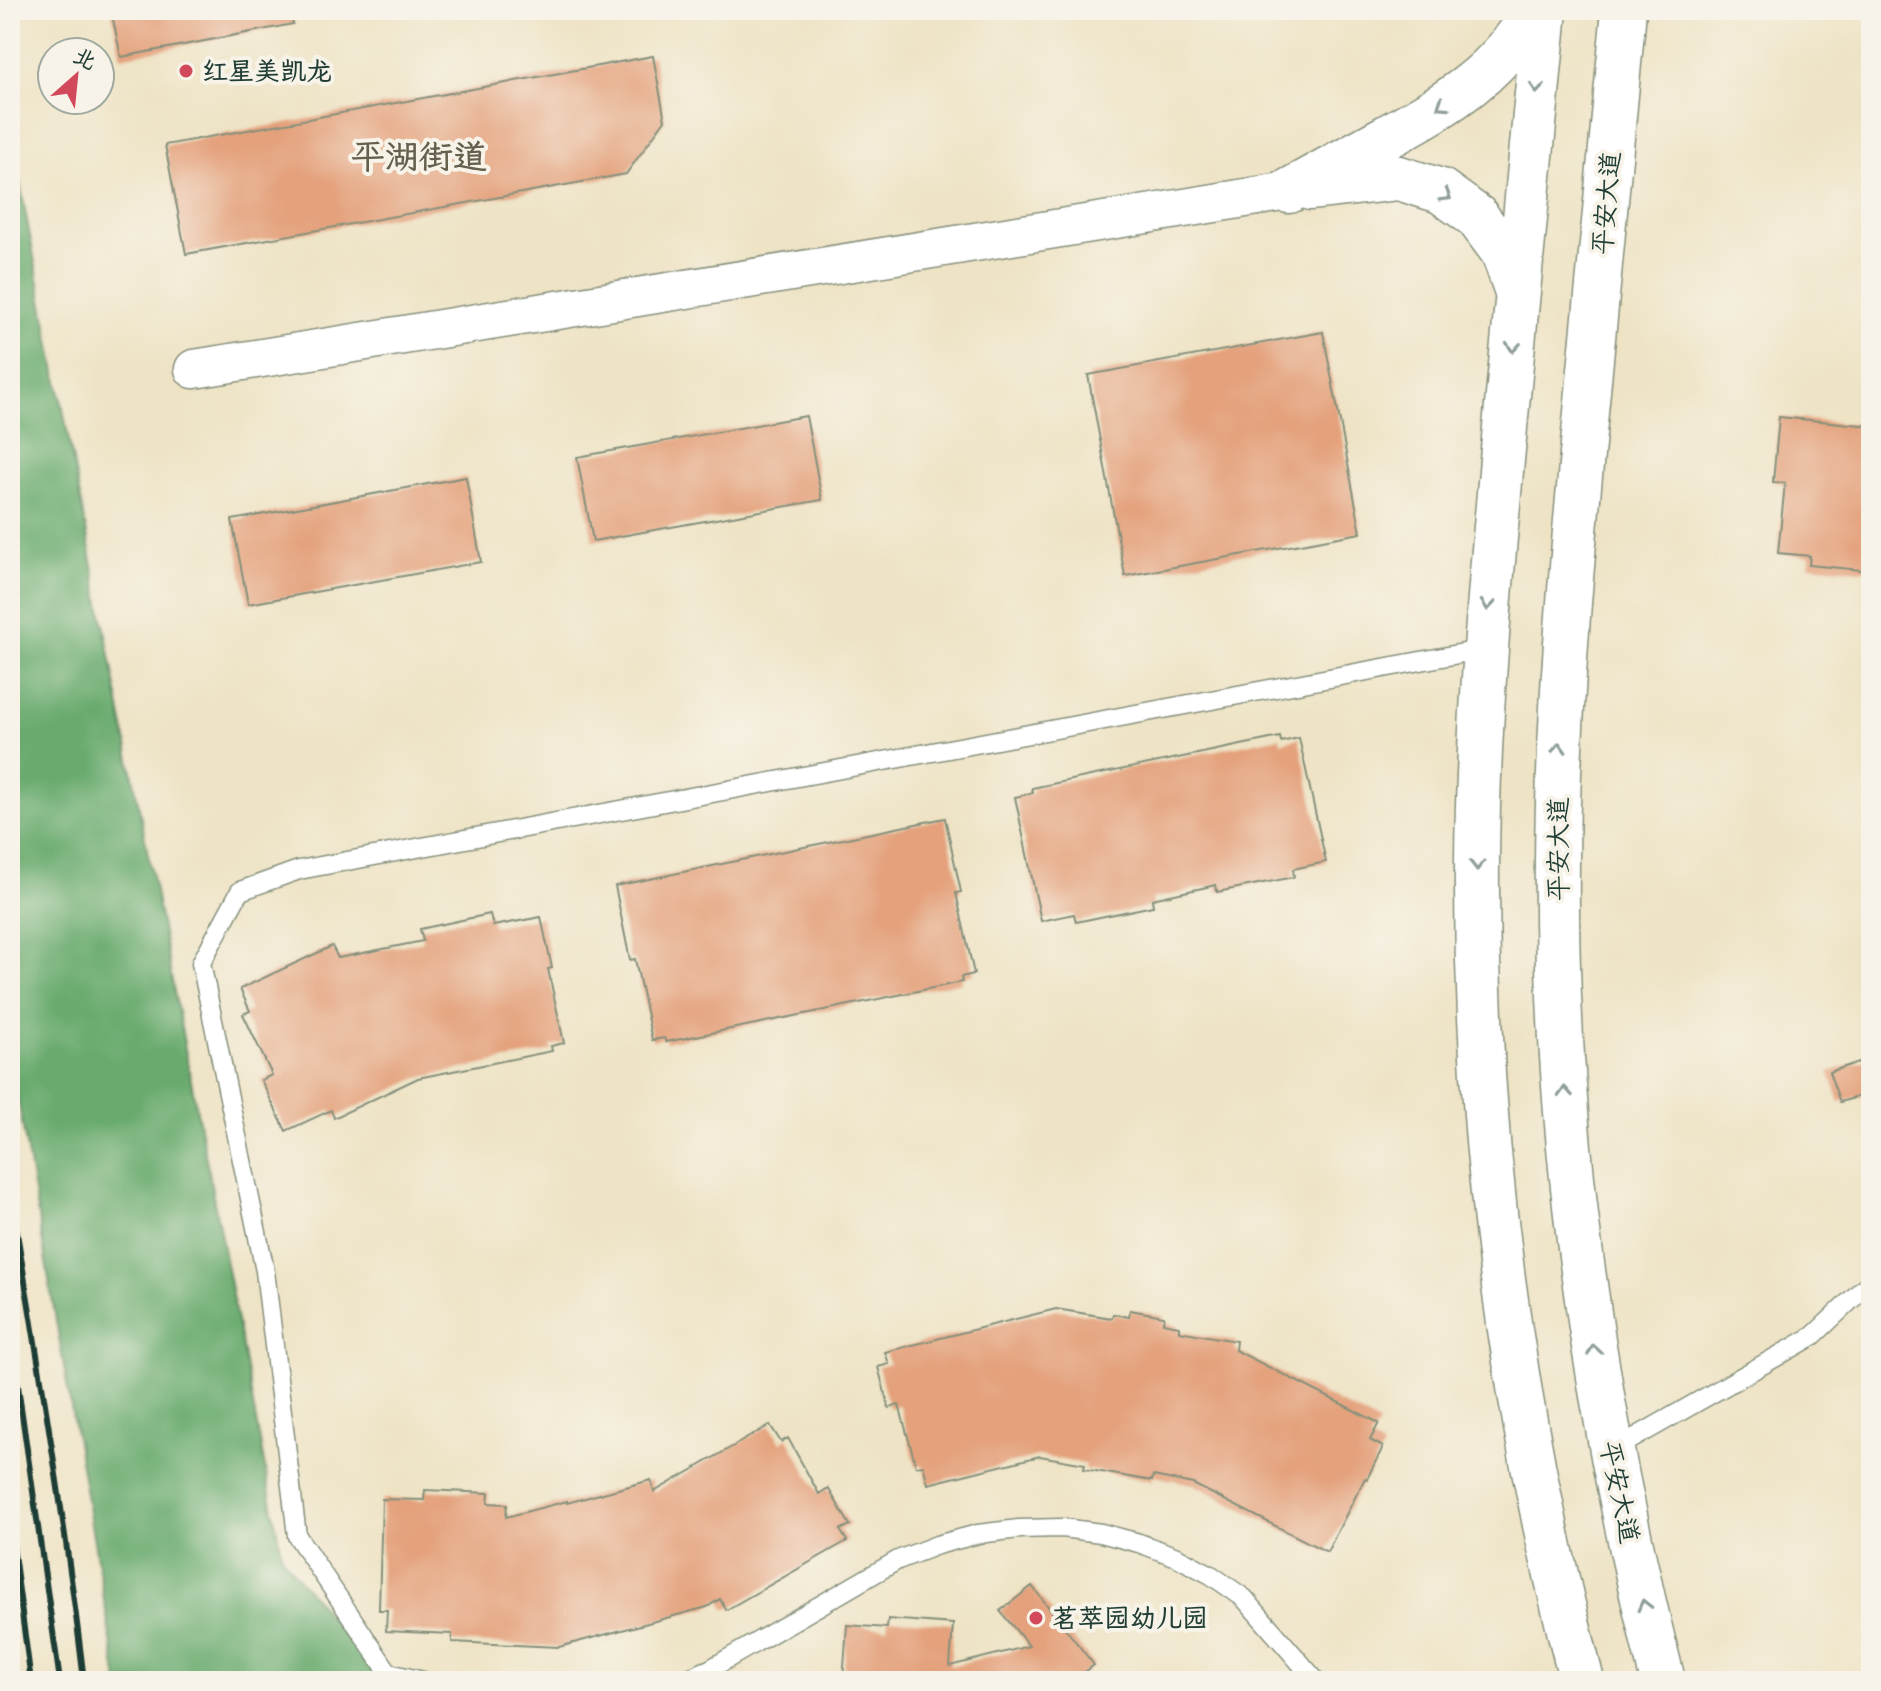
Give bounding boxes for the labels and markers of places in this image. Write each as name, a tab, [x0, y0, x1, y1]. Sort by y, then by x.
place label: 红星美凯龙	[202, 54, 332, 90]
marker: 红星美凯龙	[177, 62, 195, 80]
place label: 茗萃园幼儿园	[1052, 1601, 1208, 1637]
marker: 茗萃园幼儿园	[1027, 1609, 1045, 1627]

